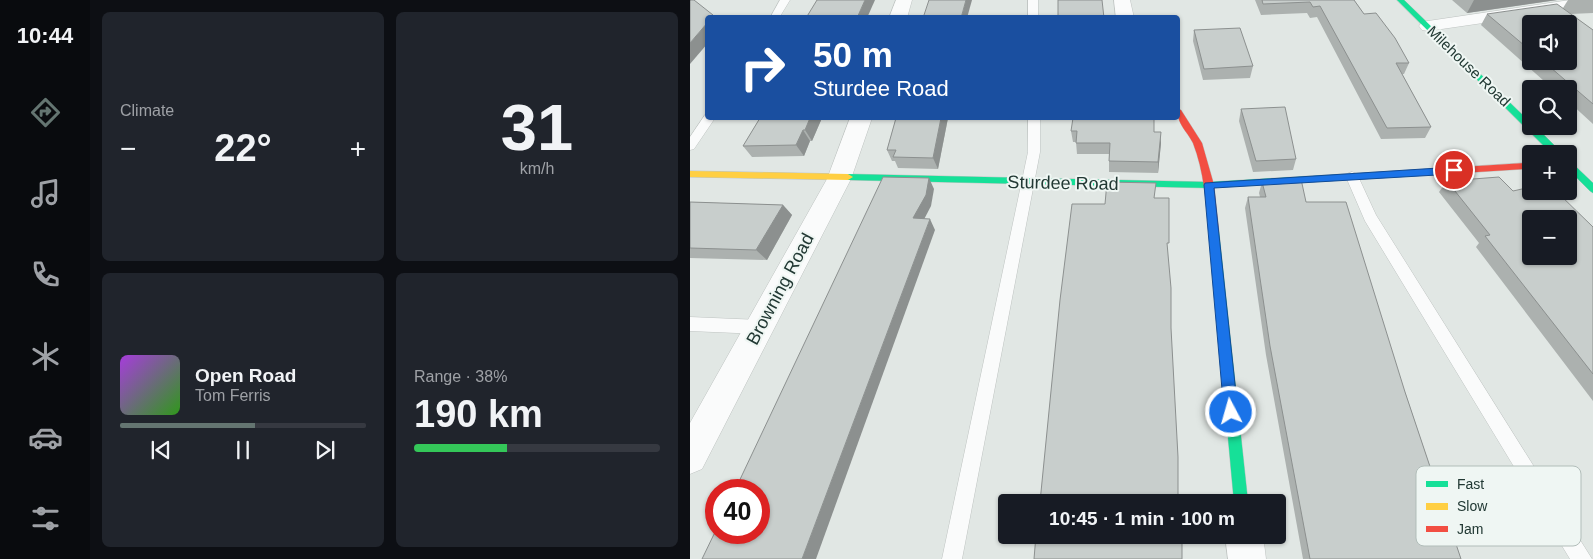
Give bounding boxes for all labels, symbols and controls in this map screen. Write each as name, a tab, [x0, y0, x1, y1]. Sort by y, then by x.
map controls	[1522, 15, 1577, 265]
button: sound	[1522, 15, 1577, 70]
street label: Milehouse Road	[1424, 22, 1514, 110]
text: 10:44	[17, 23, 73, 48]
icon: right	[730, 35, 795, 100]
text: 50 m	[813, 35, 893, 74]
text: Sturdee Road	[813, 76, 949, 101]
button: search	[1522, 80, 1577, 135]
text: 31	[501, 91, 573, 164]
icon: directions	[28, 95, 63, 130]
text: Climate	[120, 102, 174, 119]
text: 22°	[214, 127, 272, 169]
text: −	[120, 133, 136, 164]
text: +	[350, 133, 366, 164]
button: +	[1522, 145, 1577, 200]
pin	[1433, 149, 1475, 191]
icon: arrive	[1440, 156, 1468, 184]
text: km/h	[520, 160, 554, 177]
street label: Sturdee Road	[1007, 172, 1119, 194]
icon: music	[28, 176, 63, 211]
button: −	[1522, 210, 1577, 265]
street label: Browning Road	[742, 230, 818, 348]
icon: phone	[28, 257, 63, 292]
icon: climate	[28, 339, 63, 374]
text: Open Road	[195, 365, 296, 386]
text: Range · 38%	[414, 368, 507, 385]
position arrow	[1204, 385, 1256, 437]
text: Tom Ferris	[195, 387, 271, 404]
text: 190 km	[414, 393, 543, 435]
icon: car	[28, 420, 63, 455]
icon: previous	[147, 436, 175, 464]
icon: pause	[229, 436, 257, 464]
icon: next	[311, 436, 339, 464]
legend	[1416, 466, 1581, 546]
text: Fast	[1457, 476, 1484, 492]
speed limit sign: 40	[705, 479, 770, 544]
text: Slow	[1457, 498, 1488, 514]
icon: filters	[28, 501, 63, 536]
text: 10:45 · 1 min · 100 m	[1049, 508, 1235, 529]
text: Jam	[1457, 521, 1483, 537]

